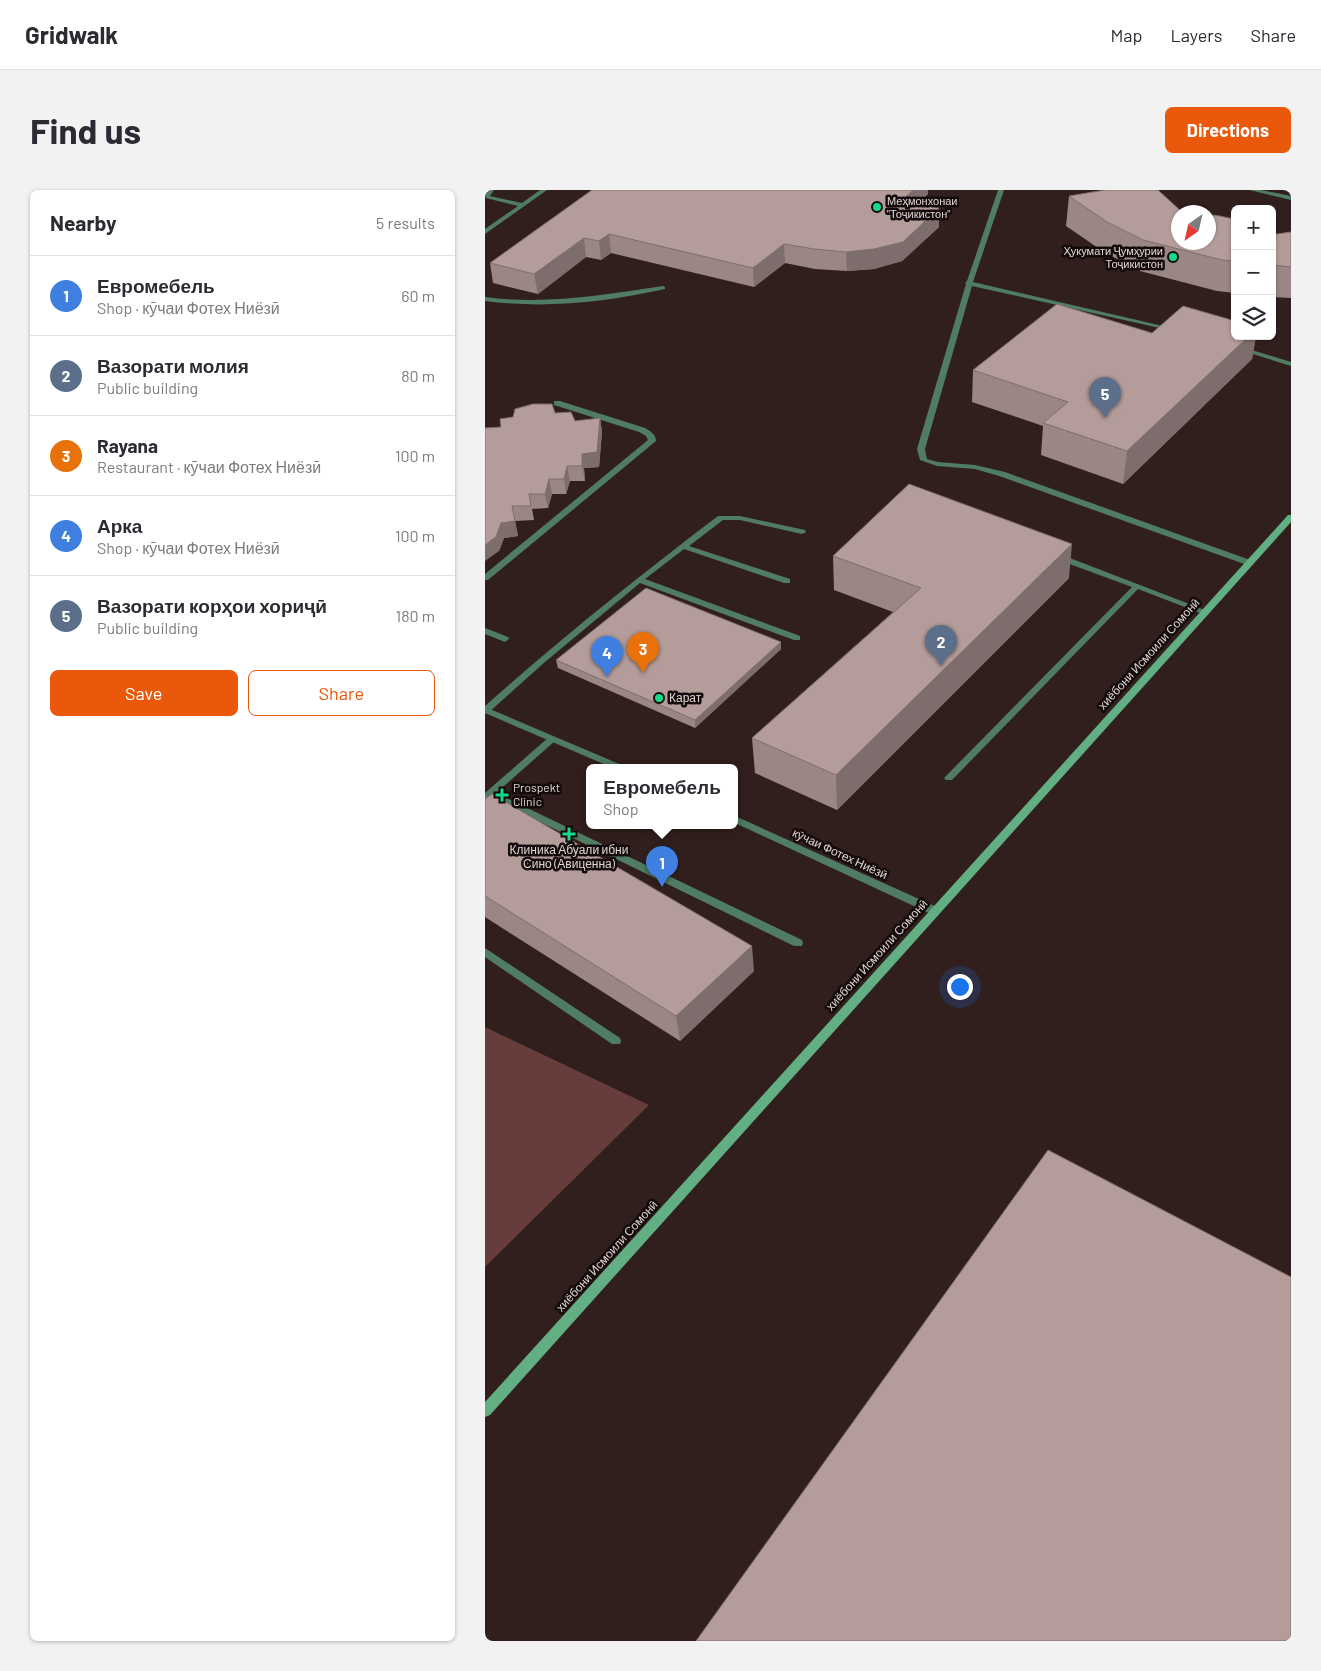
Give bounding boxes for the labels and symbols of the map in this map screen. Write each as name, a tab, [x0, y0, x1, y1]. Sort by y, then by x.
place label: Меҳмонхонаи "Тоҷикистон"	[887, 194, 958, 220]
marker: Меҳмонхонаи "Тоҷикистон"	[871, 201, 883, 213]
north arrow	[1171, 205, 1216, 250]
place label: Ҳукумати Ҷумҳурии Тоҷикистон	[1063, 244, 1163, 270]
marker: Ҳукумати Ҷумҳурии Тоҷикистон	[1167, 251, 1179, 263]
pin: 5	[1089, 377, 1121, 418]
street label: хиёбони Исмоили Сомонӣ	[1095, 595, 1202, 712]
pin: 2	[925, 625, 957, 666]
pin: 3	[627, 632, 659, 673]
pin: 4	[591, 636, 623, 677]
place label: Карат	[669, 690, 702, 705]
marker: Карат	[653, 692, 665, 704]
place label: Prospekt Clinic	[513, 780, 560, 808]
marker: Prospekt Clinic	[495, 788, 509, 802]
street label: кӯчаи Фотех Ниёзӣ	[790, 825, 890, 882]
marker: Клиника Абуали ибни Сино (Авиценна)	[562, 827, 576, 841]
place label: Клиника Абуали ибни Сино (Авиценна)	[510, 842, 628, 871]
pin: 1	[646, 846, 678, 887]
street label: хиёбони Исмоили Сомонӣ	[823, 896, 930, 1013]
your location	[947, 974, 973, 1000]
street label: хиёбони Исмоили Сомонӣ	[553, 1197, 660, 1314]

